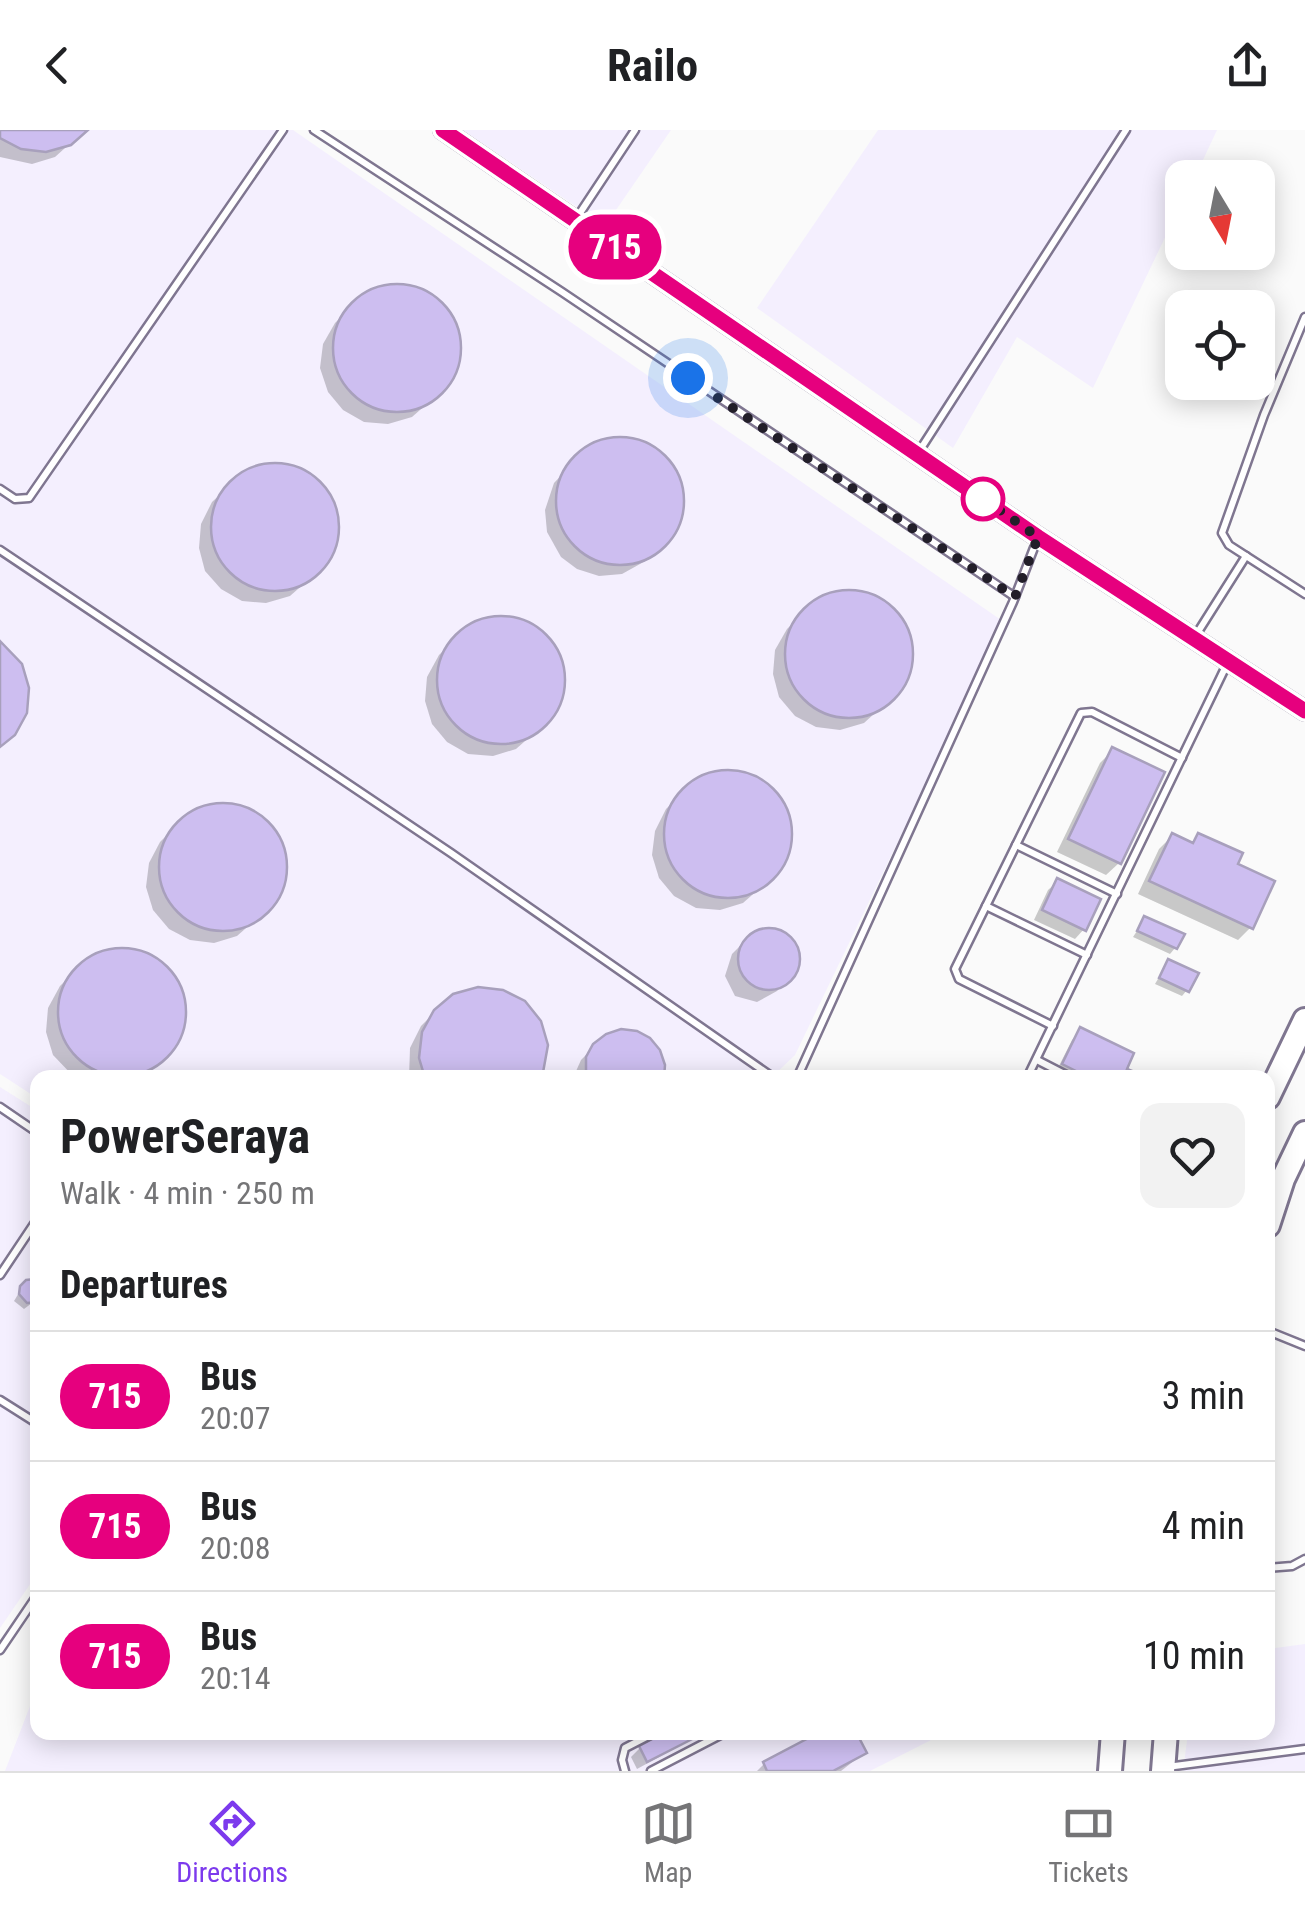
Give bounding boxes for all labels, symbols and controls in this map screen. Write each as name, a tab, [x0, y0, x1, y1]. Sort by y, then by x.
icon: back	[30, 38, 85, 93]
icon: share	[1220, 38, 1275, 93]
text: Railo	[607, 39, 698, 92]
north arrow	[1165, 160, 1275, 270]
map controls	[1165, 160, 1275, 400]
line badge: 715	[558, 214, 672, 280]
text: 715	[588, 227, 642, 268]
button: locate	[1165, 290, 1275, 400]
your location	[663, 353, 713, 403]
unlabelled marker	[962, 478, 1004, 520]
button: heart	[1140, 1103, 1245, 1208]
text: PowerSeraya	[60, 1108, 310, 1165]
text: Walk · 4 min · 250 m	[60, 1174, 315, 1212]
text: Departures	[60, 1263, 228, 1307]
text: Bus	[200, 1355, 257, 1399]
text: 3 min	[1162, 1374, 1245, 1418]
text: 715	[88, 1376, 142, 1417]
text: 20:07	[200, 1399, 271, 1437]
text: Bus	[200, 1485, 257, 1529]
text: 4 min	[1162, 1504, 1245, 1548]
text: 715	[88, 1506, 142, 1547]
text: 20:08	[200, 1529, 271, 1567]
text: Bus	[200, 1615, 257, 1659]
text: 10 min	[1143, 1634, 1245, 1678]
text: 715	[88, 1636, 142, 1677]
text: 20:14	[200, 1659, 271, 1697]
tab: Directions	[176, 1796, 288, 1889]
tab: Map	[641, 1796, 696, 1889]
tab: Tickets	[1048, 1796, 1129, 1889]

